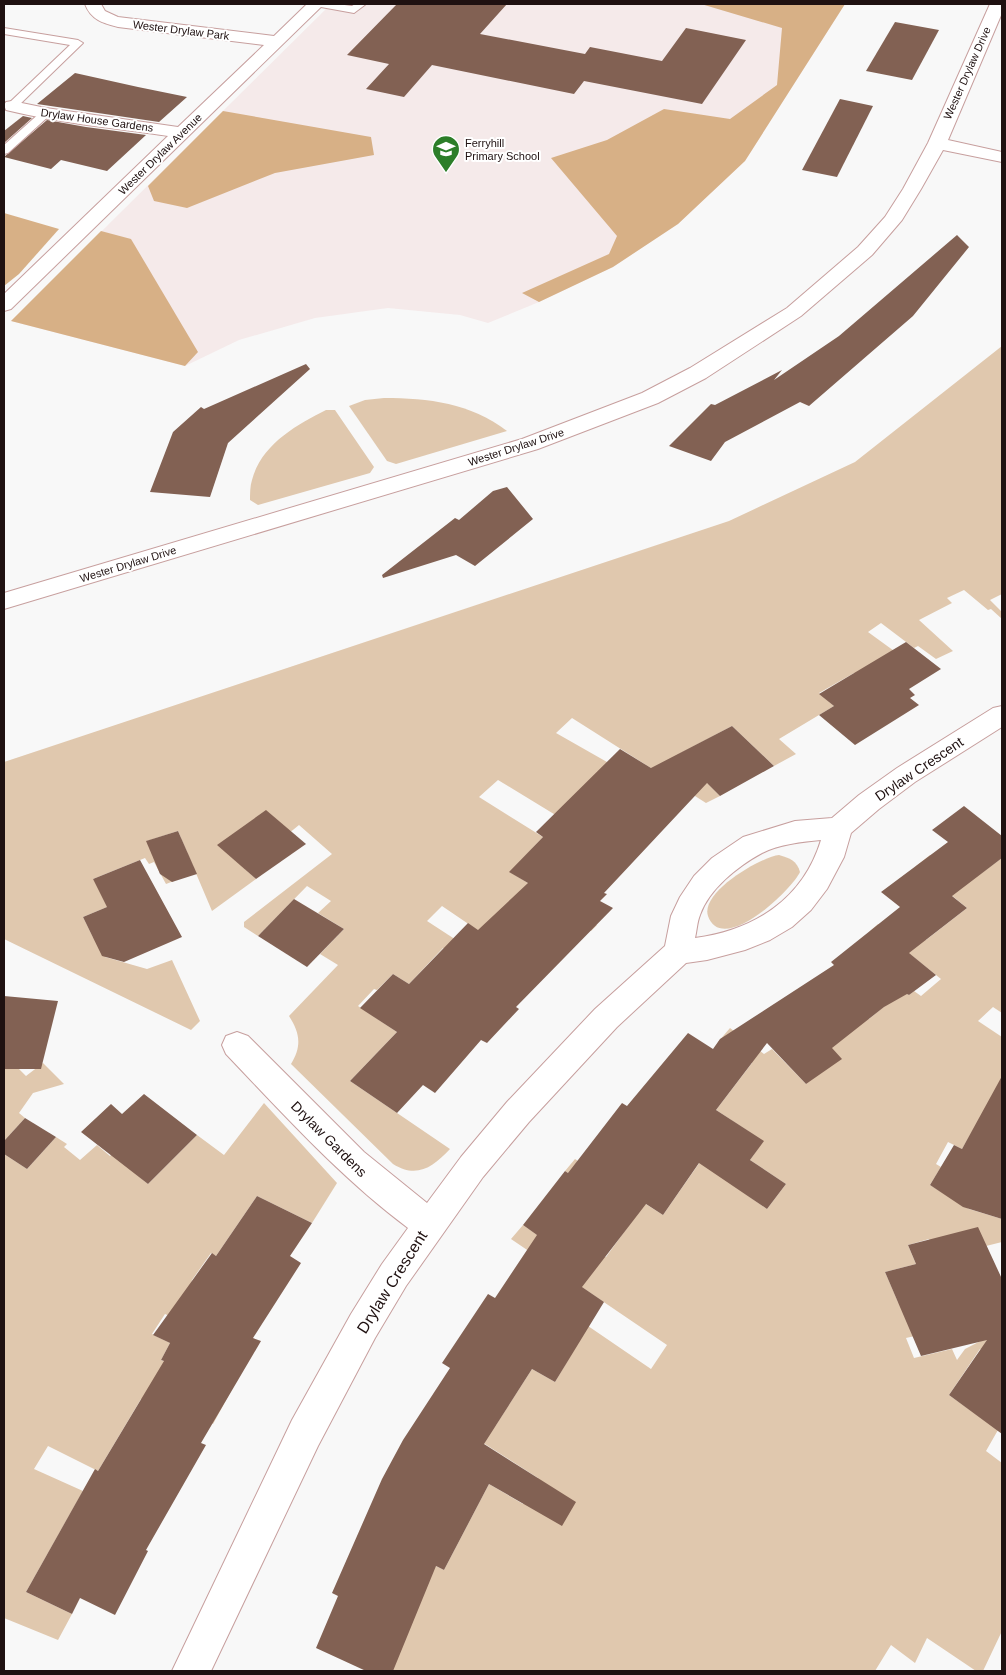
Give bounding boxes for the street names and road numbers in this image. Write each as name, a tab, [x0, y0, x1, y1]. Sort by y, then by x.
street label: Wester Drylaw Park	[132, 18, 230, 42]
street label: Wester Drylaw Drive	[941, 25, 993, 121]
street label: Drylaw House Gardens	[40, 106, 155, 134]
street label: Wester Drylaw Avenue	[116, 111, 204, 197]
street label: Wester Drylaw Drive	[467, 426, 565, 468]
street label: Wester Drylaw Drive	[78, 544, 178, 584]
street label: Drylaw Crescent	[872, 734, 966, 804]
street label: Drylaw Gardens	[288, 1098, 370, 1180]
street label: Drylaw Crescent	[354, 1227, 431, 1336]

